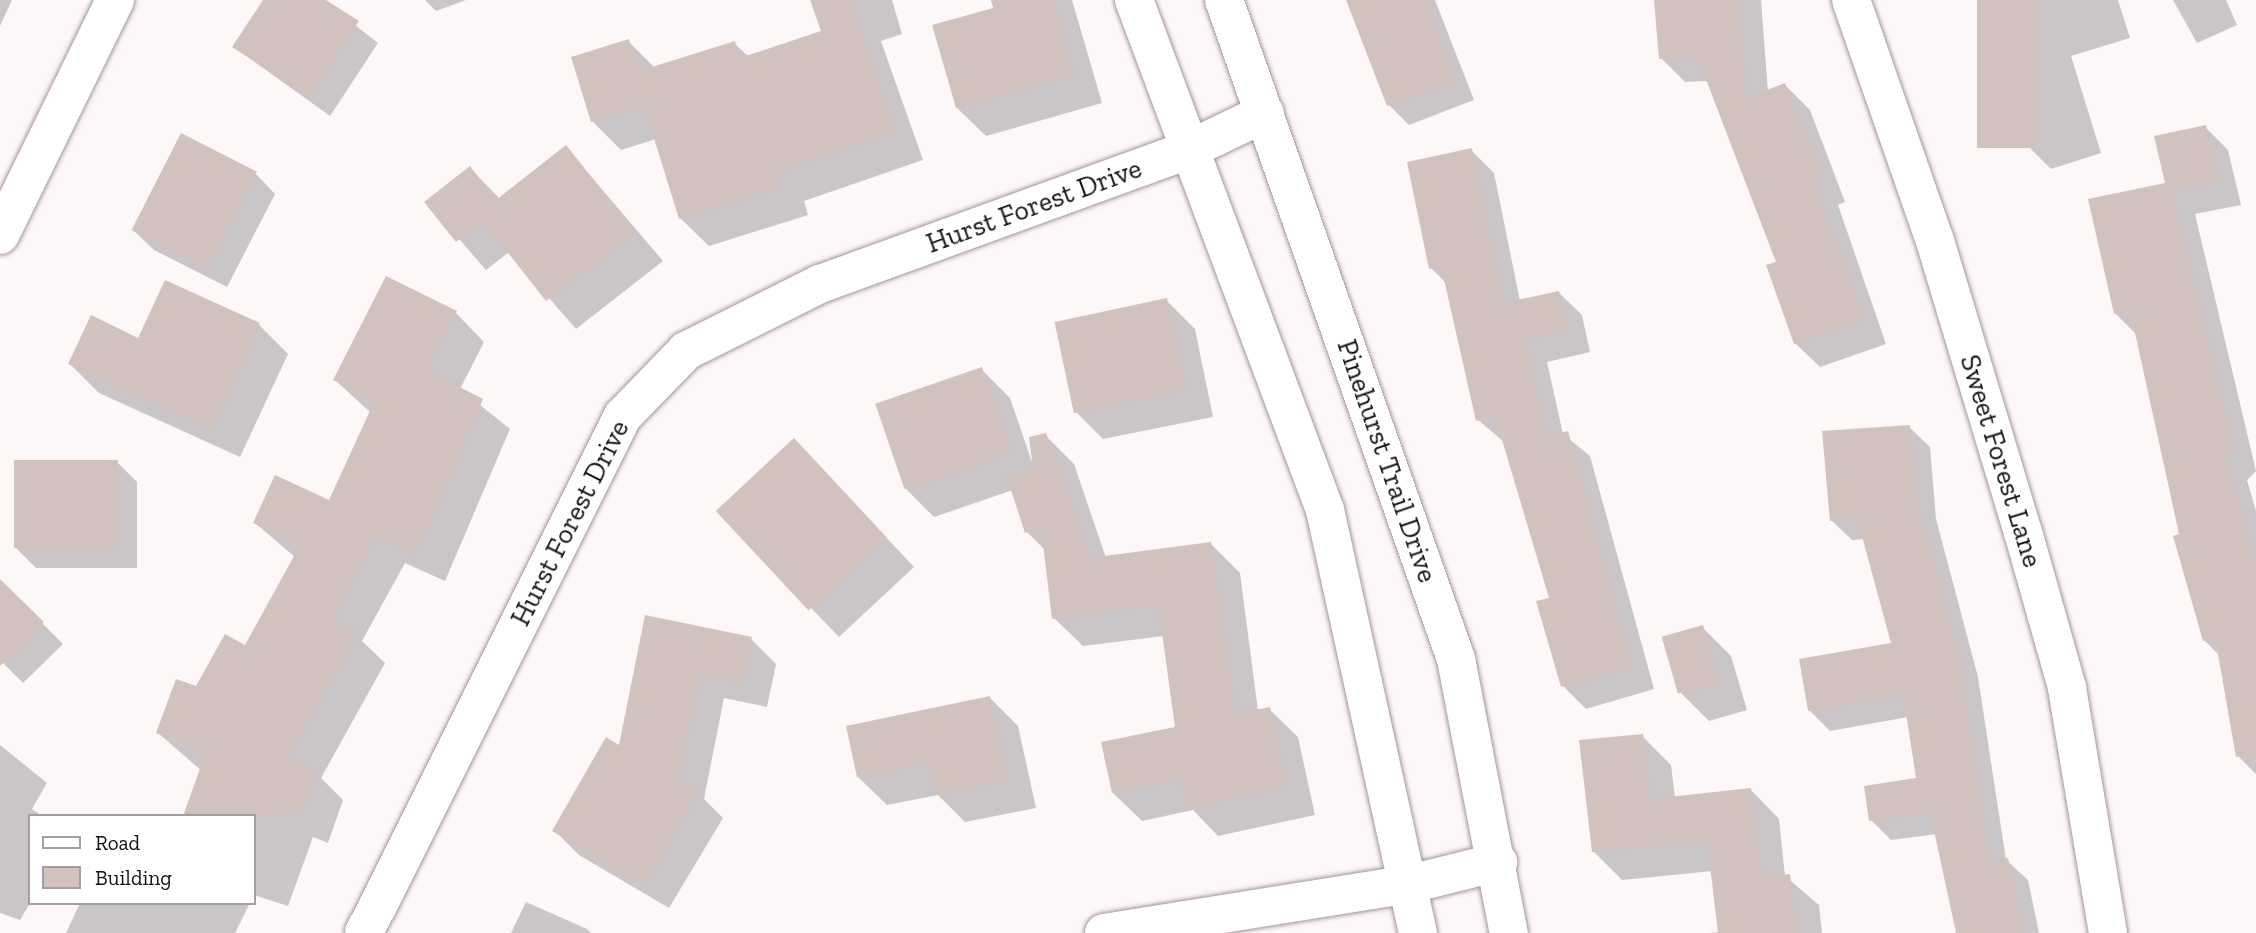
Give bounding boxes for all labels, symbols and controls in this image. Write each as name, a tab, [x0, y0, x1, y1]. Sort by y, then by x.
street label: Hurst Forest Drive	[922, 152, 1146, 260]
street label: Pinehurst Trail Drive	[1330, 335, 1444, 587]
street label: Sweet Forest Lane	[1953, 351, 2049, 571]
street label: Hurst Forest Drive	[504, 415, 636, 631]
legend	[28, 814, 256, 905]
text: Road	[95, 830, 140, 855]
text: Building	[95, 865, 172, 890]

